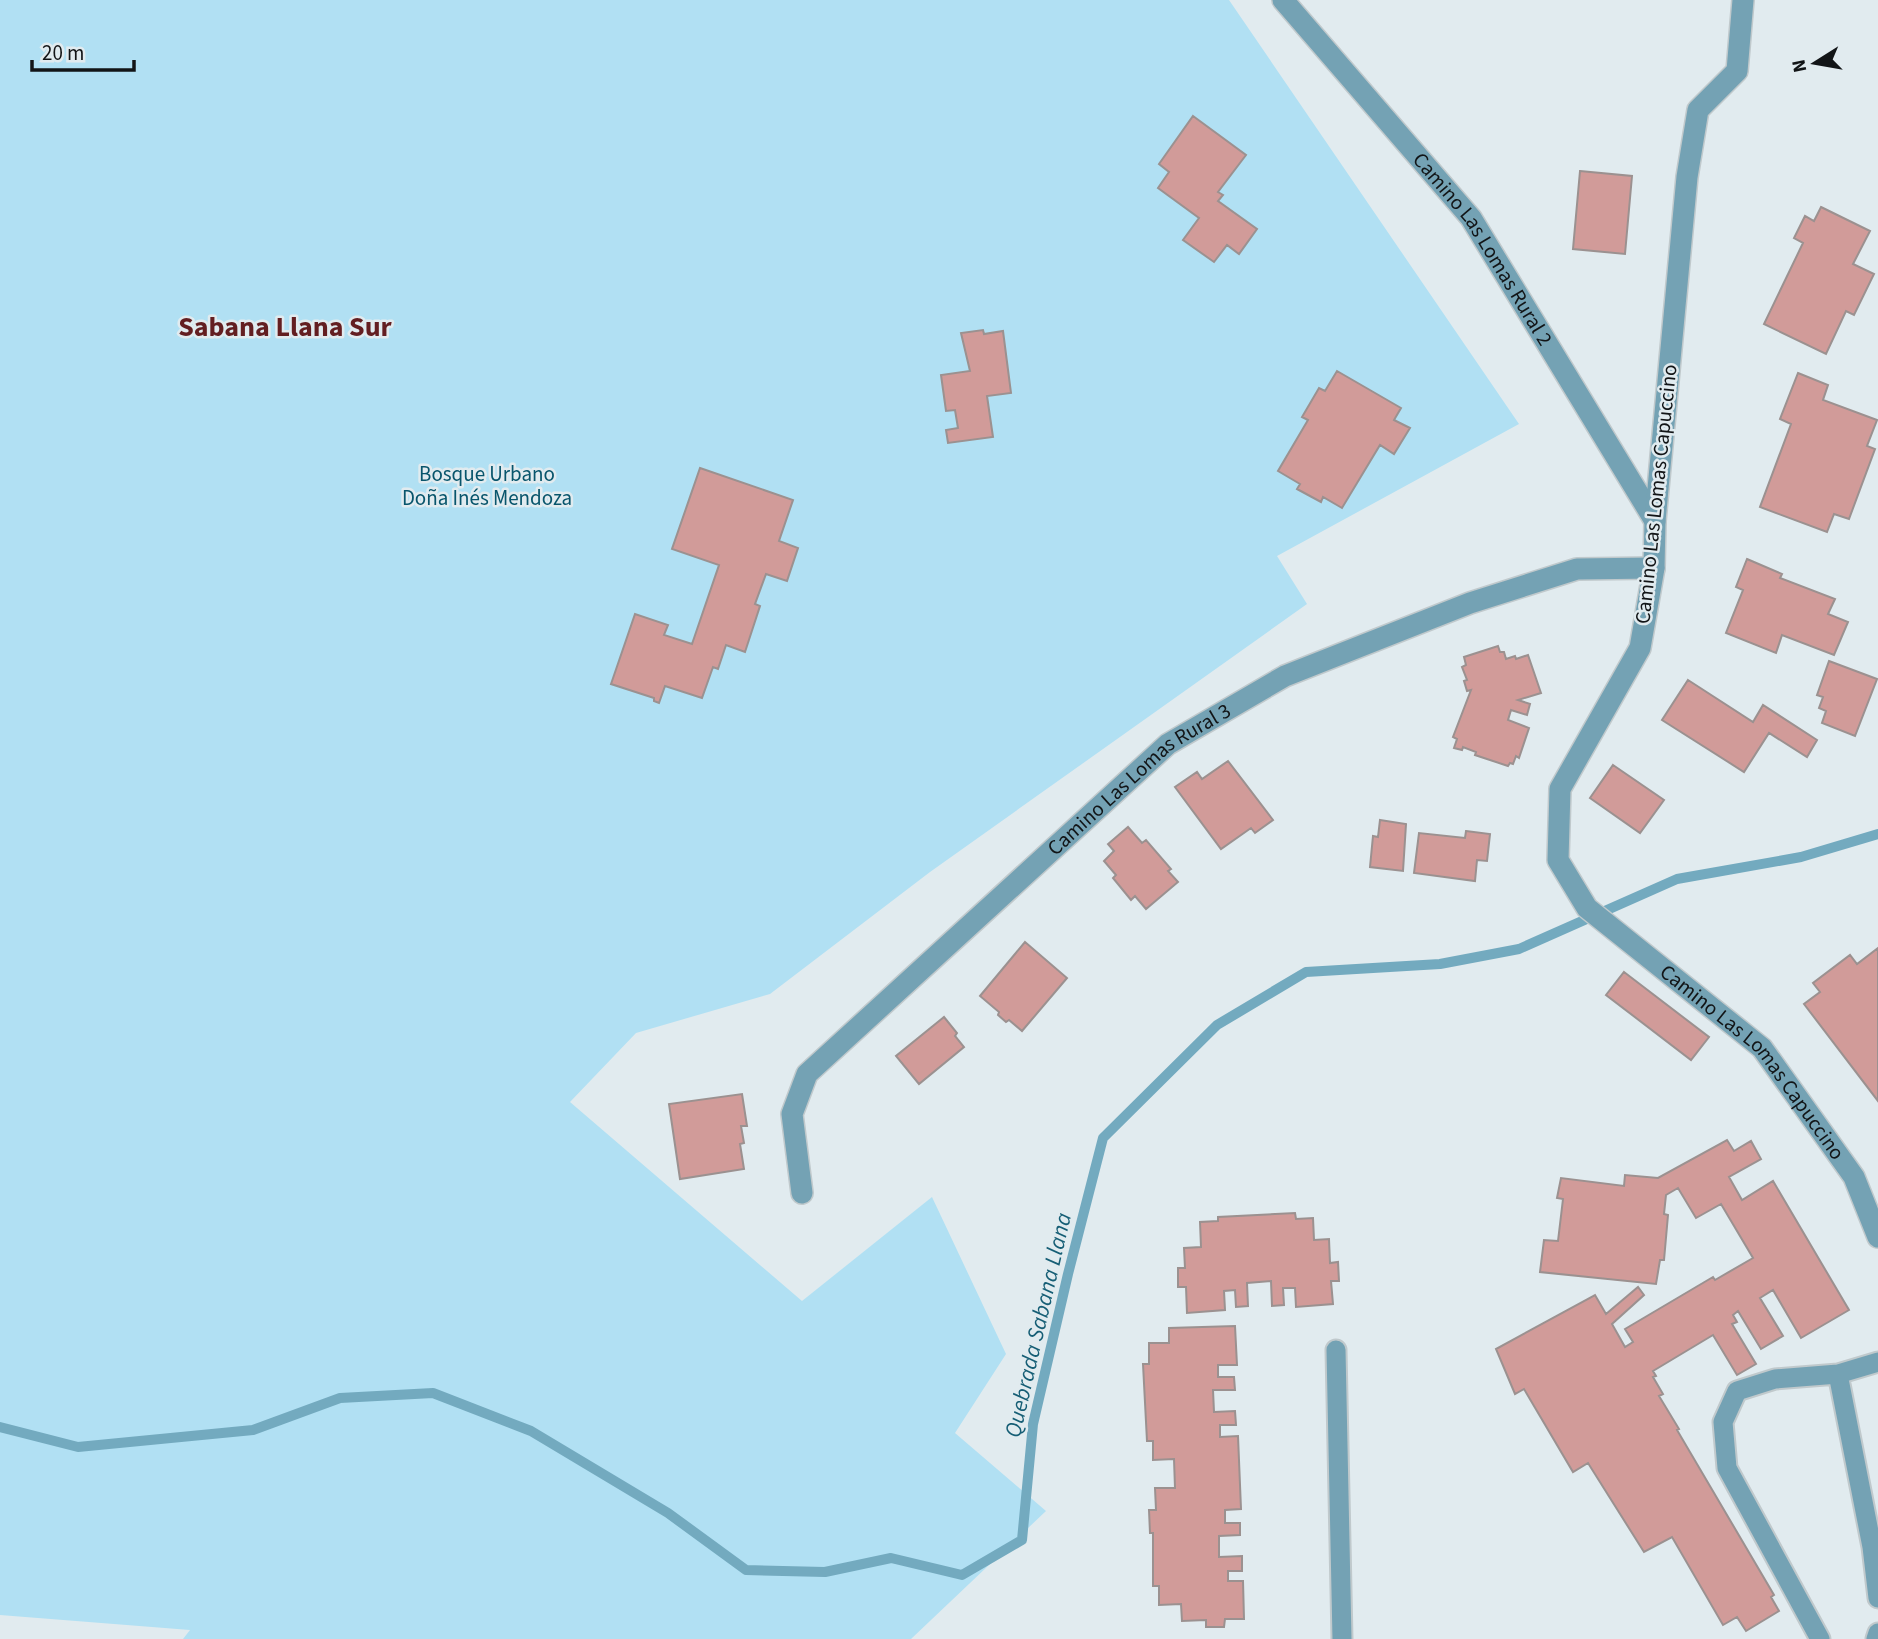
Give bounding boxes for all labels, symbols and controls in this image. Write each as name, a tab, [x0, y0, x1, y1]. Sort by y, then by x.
scale bar	[32, 28, 133, 72]
north arrow	[1780, 28, 1850, 98]
text: 20 m	[42, 38, 84, 68]
text: N	[1785, 57, 1814, 75]
street label: Camino Las Lomas Rural 2	[1406, 146, 1560, 351]
district label: Sabana Llana Sur	[178, 307, 393, 347]
street label: Camino Las Lomas Capuccino	[1627, 363, 1685, 625]
park label: Bosque Urbano Doña Inés Mendoza	[402, 459, 572, 513]
street label: Camino Las Lomas Rural 3	[1040, 696, 1236, 862]
street label: Camino Las Lomas Capuccino	[1654, 957, 1852, 1166]
water label: Quebrada Sabana Llana	[996, 1209, 1080, 1441]

